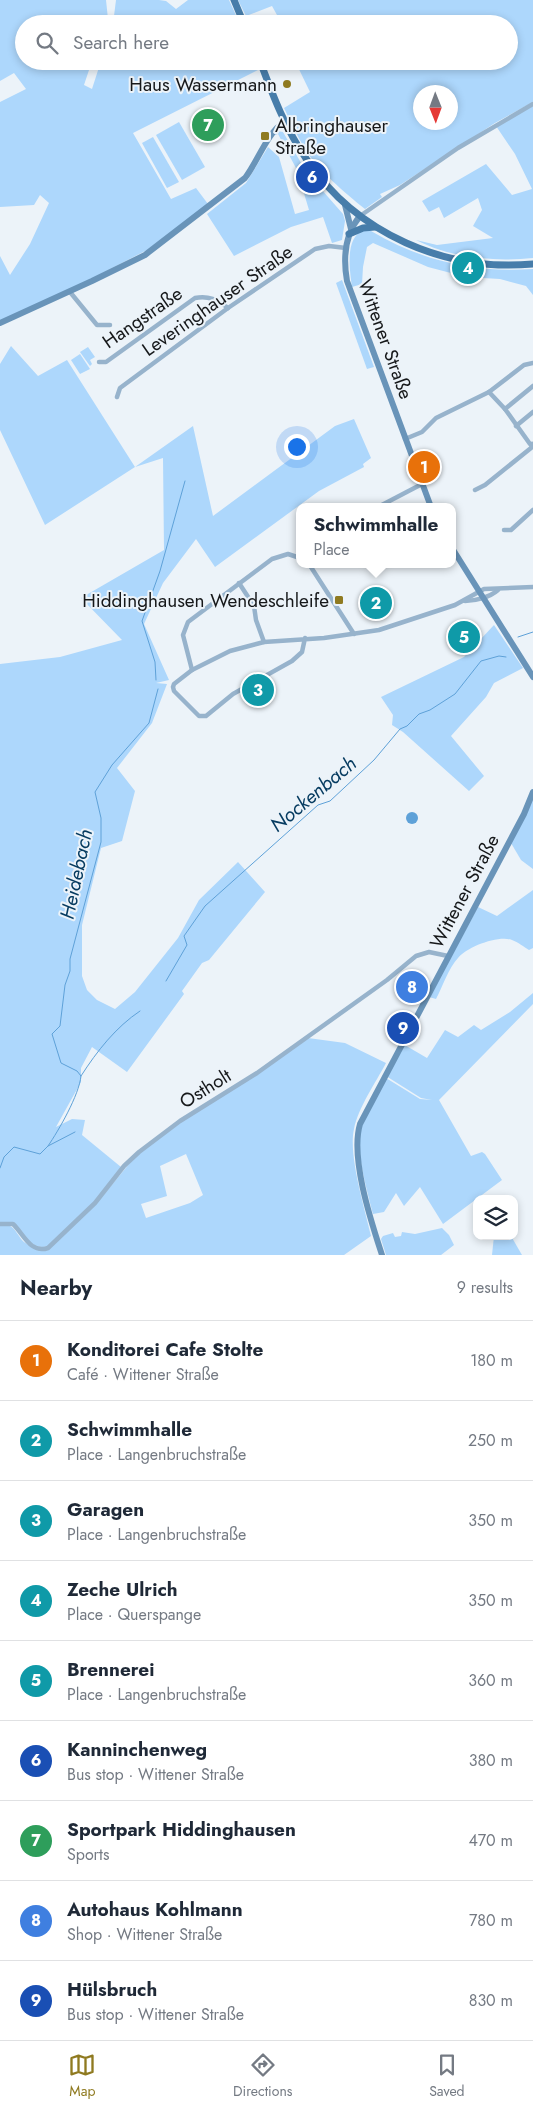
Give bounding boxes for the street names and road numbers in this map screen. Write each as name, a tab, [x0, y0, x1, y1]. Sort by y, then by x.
street label: Leveringhauser Straße	[137, 238, 298, 363]
street label: Wittener Straße	[351, 275, 420, 403]
street label: Hangstraße	[97, 280, 188, 355]
street label: Wittener Straße	[423, 829, 506, 953]
street label: Ostholt	[174, 1062, 237, 1115]

